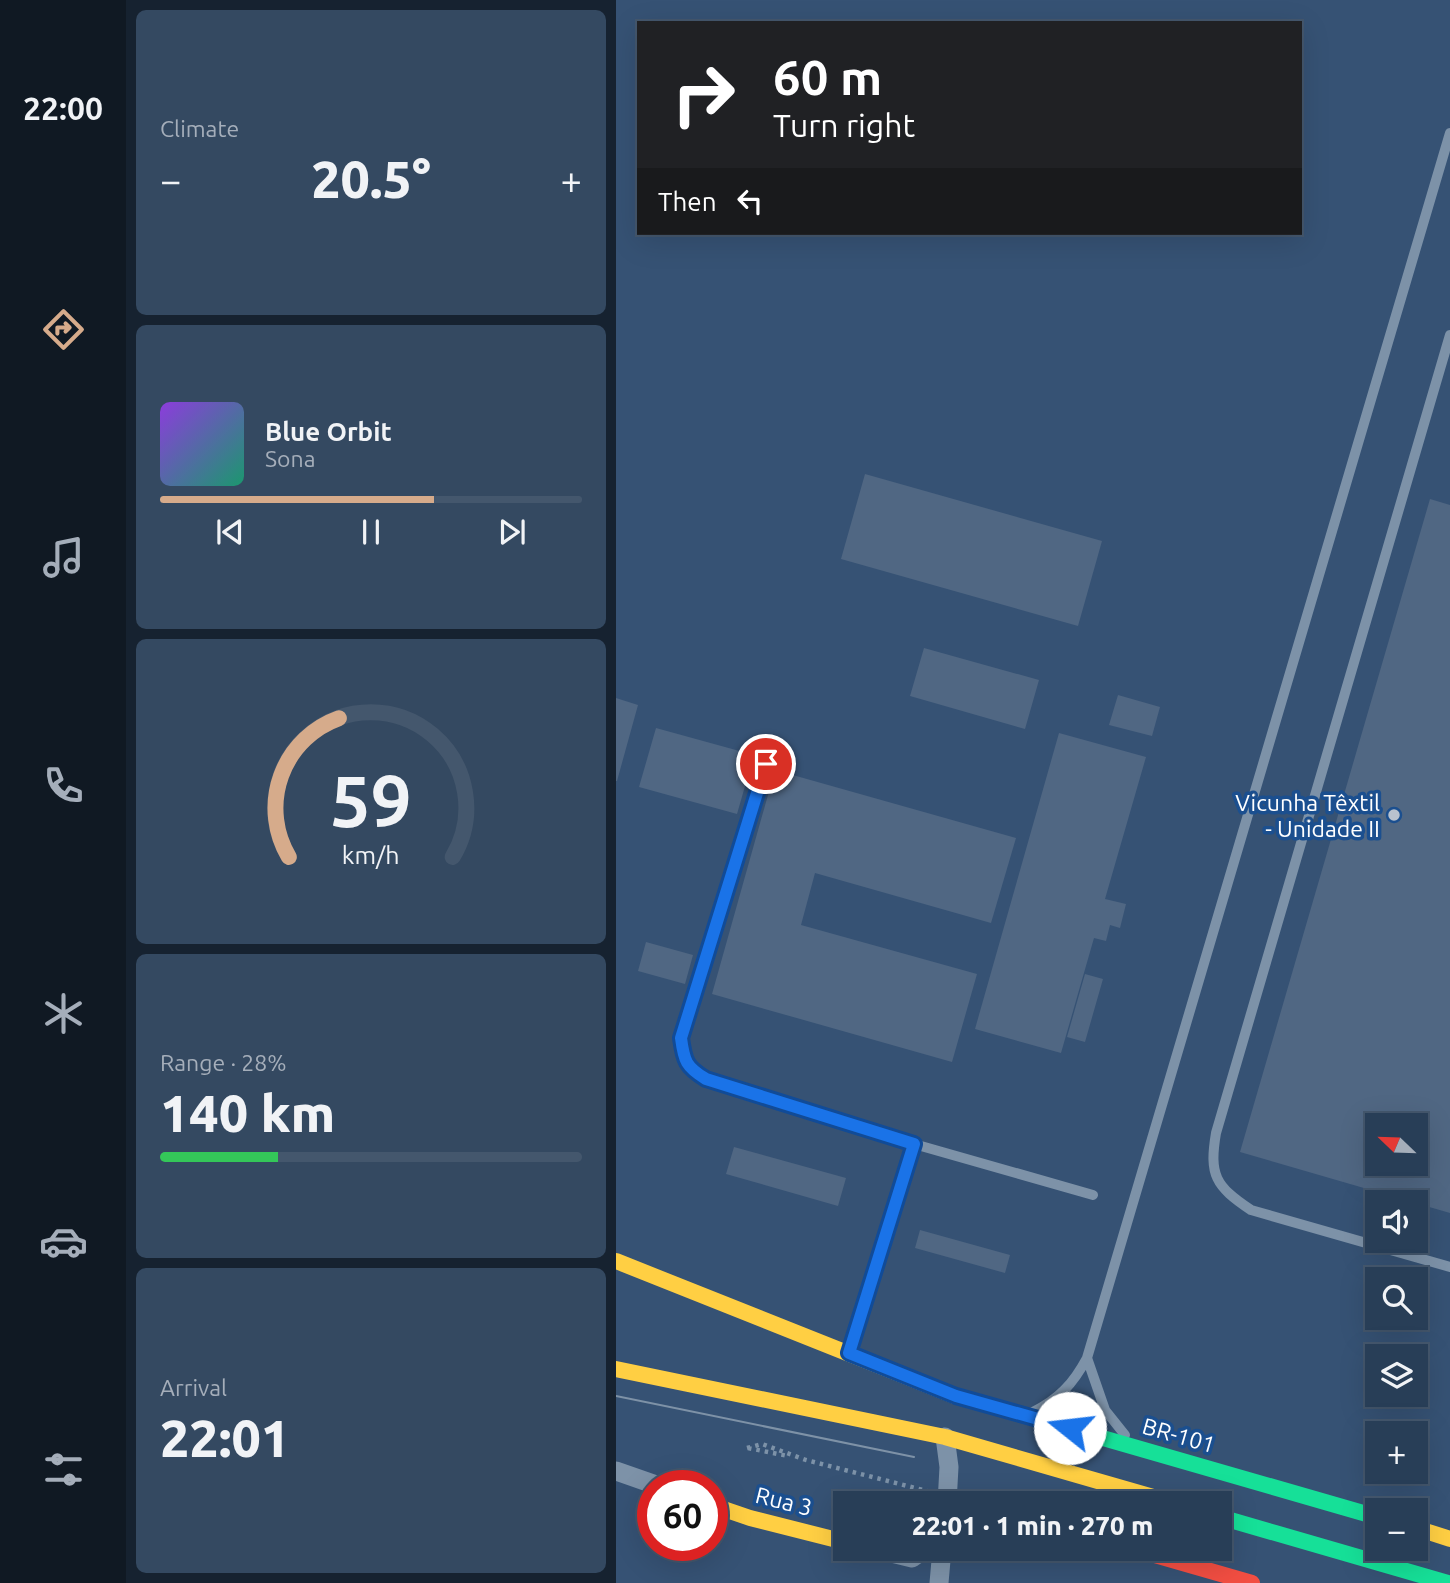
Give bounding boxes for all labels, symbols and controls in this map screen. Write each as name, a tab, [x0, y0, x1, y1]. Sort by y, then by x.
icon: right	[658, 49, 749, 140]
text: 60 m	[773, 49, 882, 104]
text: 22:00	[23, 90, 103, 126]
text: Turn right	[773, 107, 915, 143]
text: Climate	[160, 116, 239, 141]
text: 20.5°	[311, 150, 431, 208]
text: −	[160, 159, 181, 201]
text: +	[561, 159, 582, 201]
icon: left	[731, 182, 769, 220]
text: Then	[658, 187, 717, 216]
icon: directions	[39, 305, 88, 354]
text: Blue Orbit	[265, 417, 392, 446]
text: Sona	[265, 446, 315, 471]
icon: previous	[211, 513, 249, 551]
icon: pause	[352, 513, 390, 551]
icon: next	[493, 513, 531, 551]
icon: music	[39, 533, 88, 582]
pin	[736, 734, 796, 794]
icon: arrive	[747, 745, 785, 783]
text: 59	[330, 760, 412, 842]
icon: phone	[39, 761, 88, 810]
place label: Vicunha Têxtil - Unidade II	[1235, 790, 1380, 841]
marker: Vicunha Têxtil - Unidade II	[1386, 807, 1402, 823]
text: km/h	[342, 841, 400, 869]
icon: climate	[39, 989, 88, 1038]
text: Range · 28%	[160, 1050, 287, 1075]
text: 140 km	[160, 1084, 335, 1142]
north arrow	[1365, 1113, 1428, 1176]
map controls	[1365, 1113, 1428, 1561]
button: sound	[1365, 1190, 1428, 1253]
icon: car	[39, 1217, 88, 1266]
button: search	[1365, 1267, 1428, 1330]
button: layers	[1365, 1344, 1428, 1407]
text: Arrival	[160, 1375, 227, 1400]
position arrow	[1033, 1391, 1107, 1465]
text: 22:01	[160, 1409, 290, 1467]
street label: BR-101	[1140, 1413, 1218, 1457]
button: +	[1365, 1421, 1428, 1484]
icon: filters	[39, 1445, 88, 1494]
speed limit sign: 60	[637, 1470, 728, 1561]
street label: Rua 3	[753, 1482, 815, 1520]
button: −	[1365, 1498, 1428, 1561]
text: 22:01 · 1 min · 270 m	[912, 1511, 1153, 1540]

